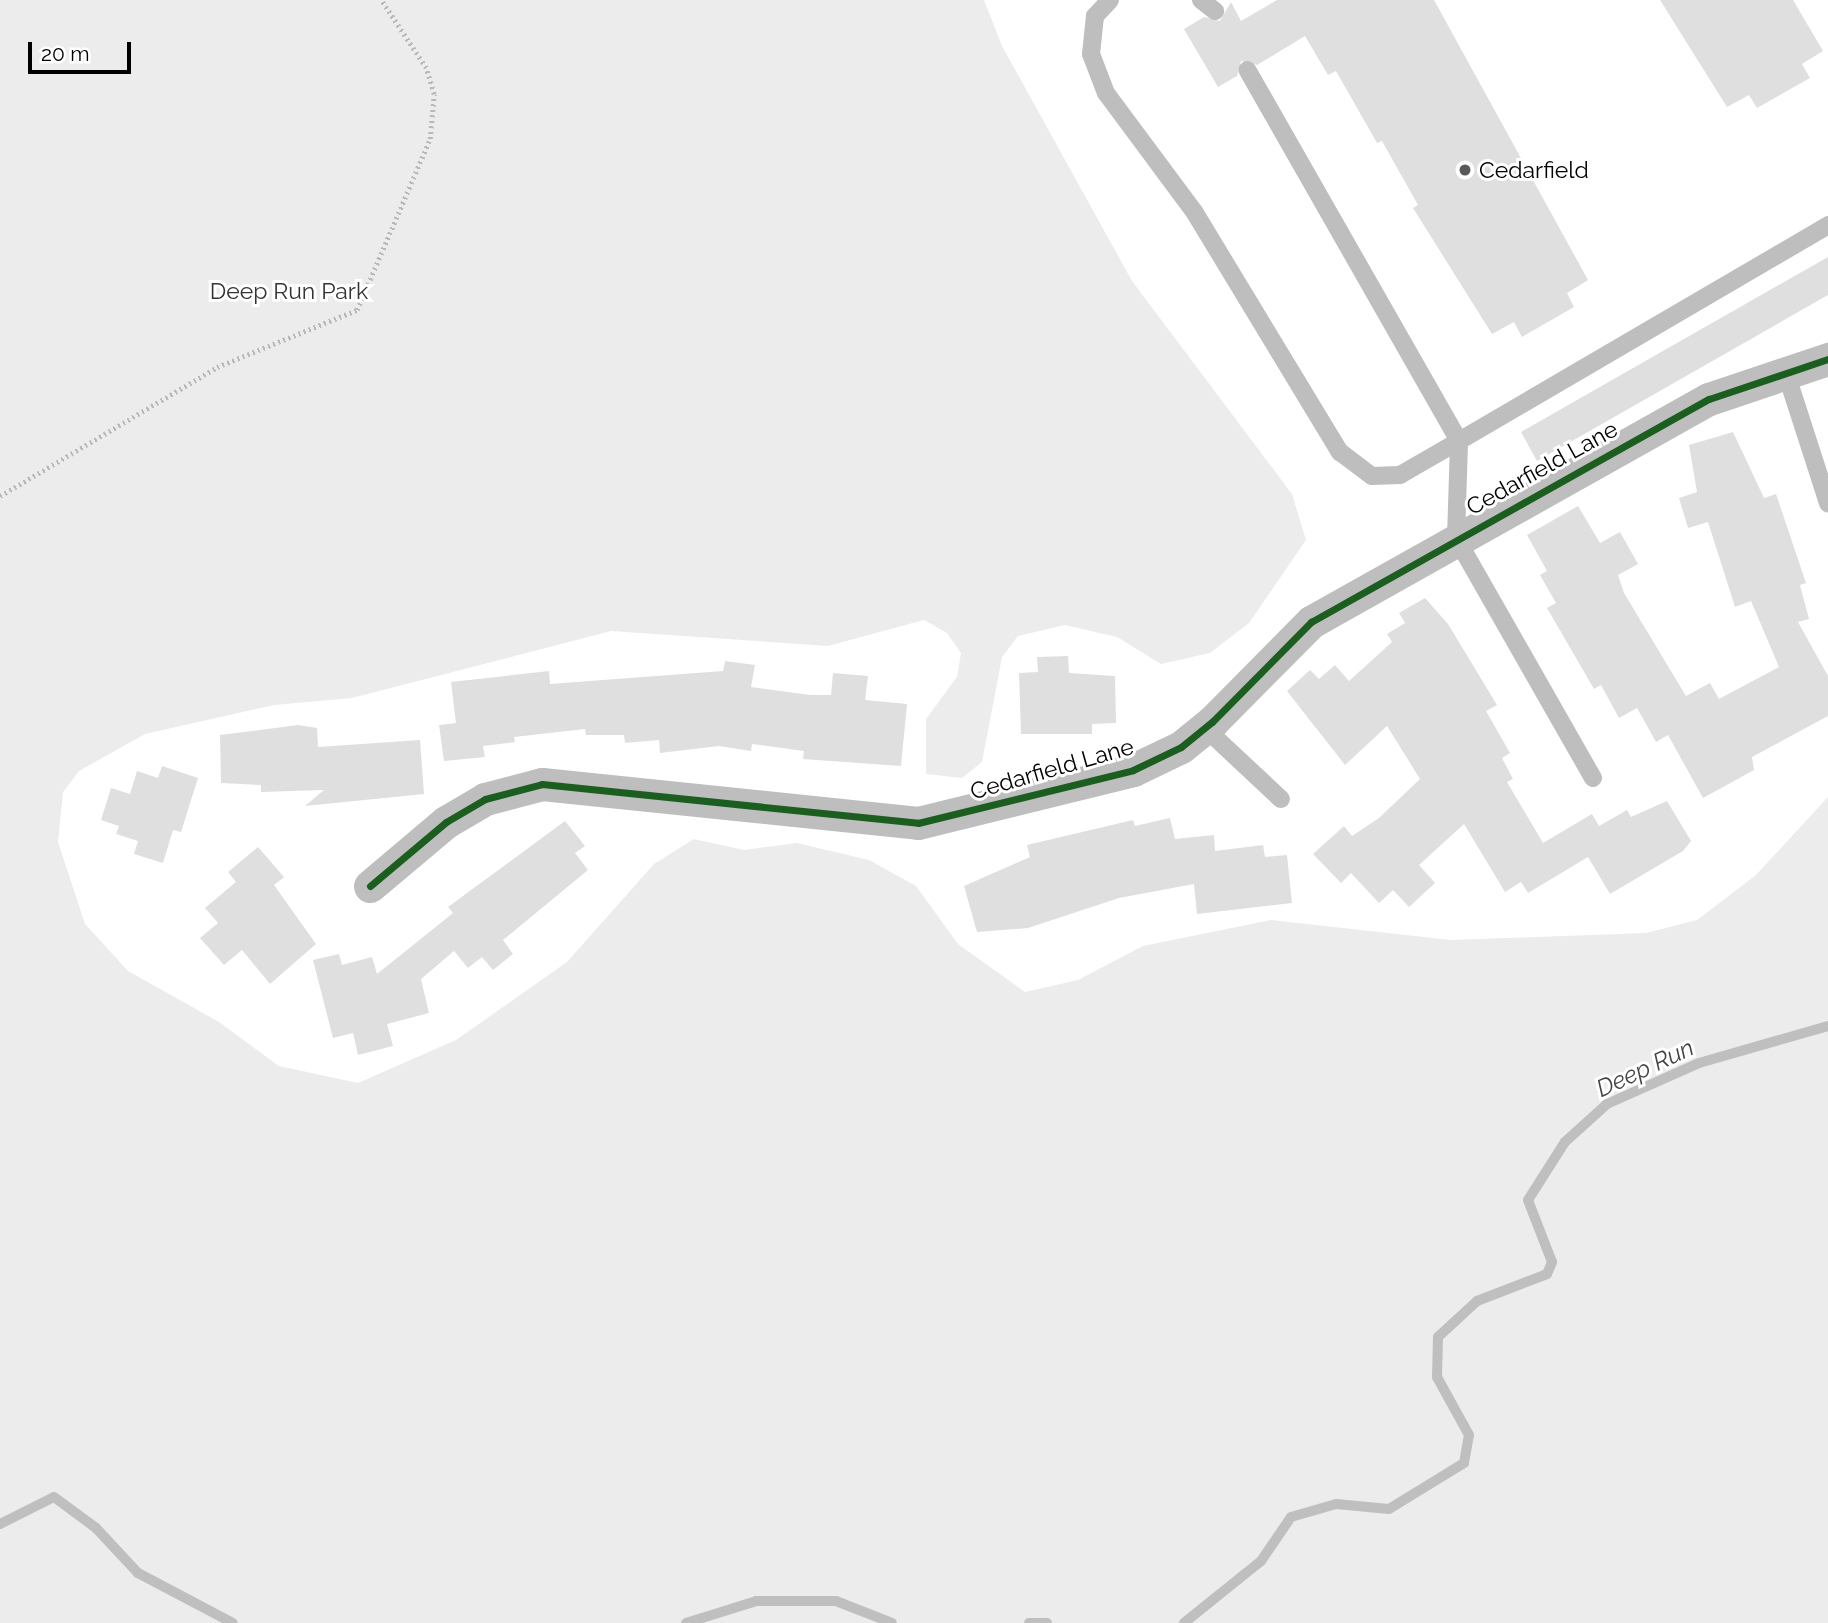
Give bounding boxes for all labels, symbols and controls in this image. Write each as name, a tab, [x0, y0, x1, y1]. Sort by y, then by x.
scale bar	[32, 28, 135, 72]
text: 20 m	[41, 41, 89, 66]
place label: Cedarfield	[1479, 156, 1589, 184]
marker: Cedarfield	[1457, 162, 1473, 178]
park label: Deep Run Park	[210, 277, 368, 305]
street label: Cedarfield Lane	[1462, 415, 1622, 521]
street label: Cedarfield Lane	[967, 733, 1137, 805]
water label: Deep Run	[1592, 1033, 1698, 1103]

